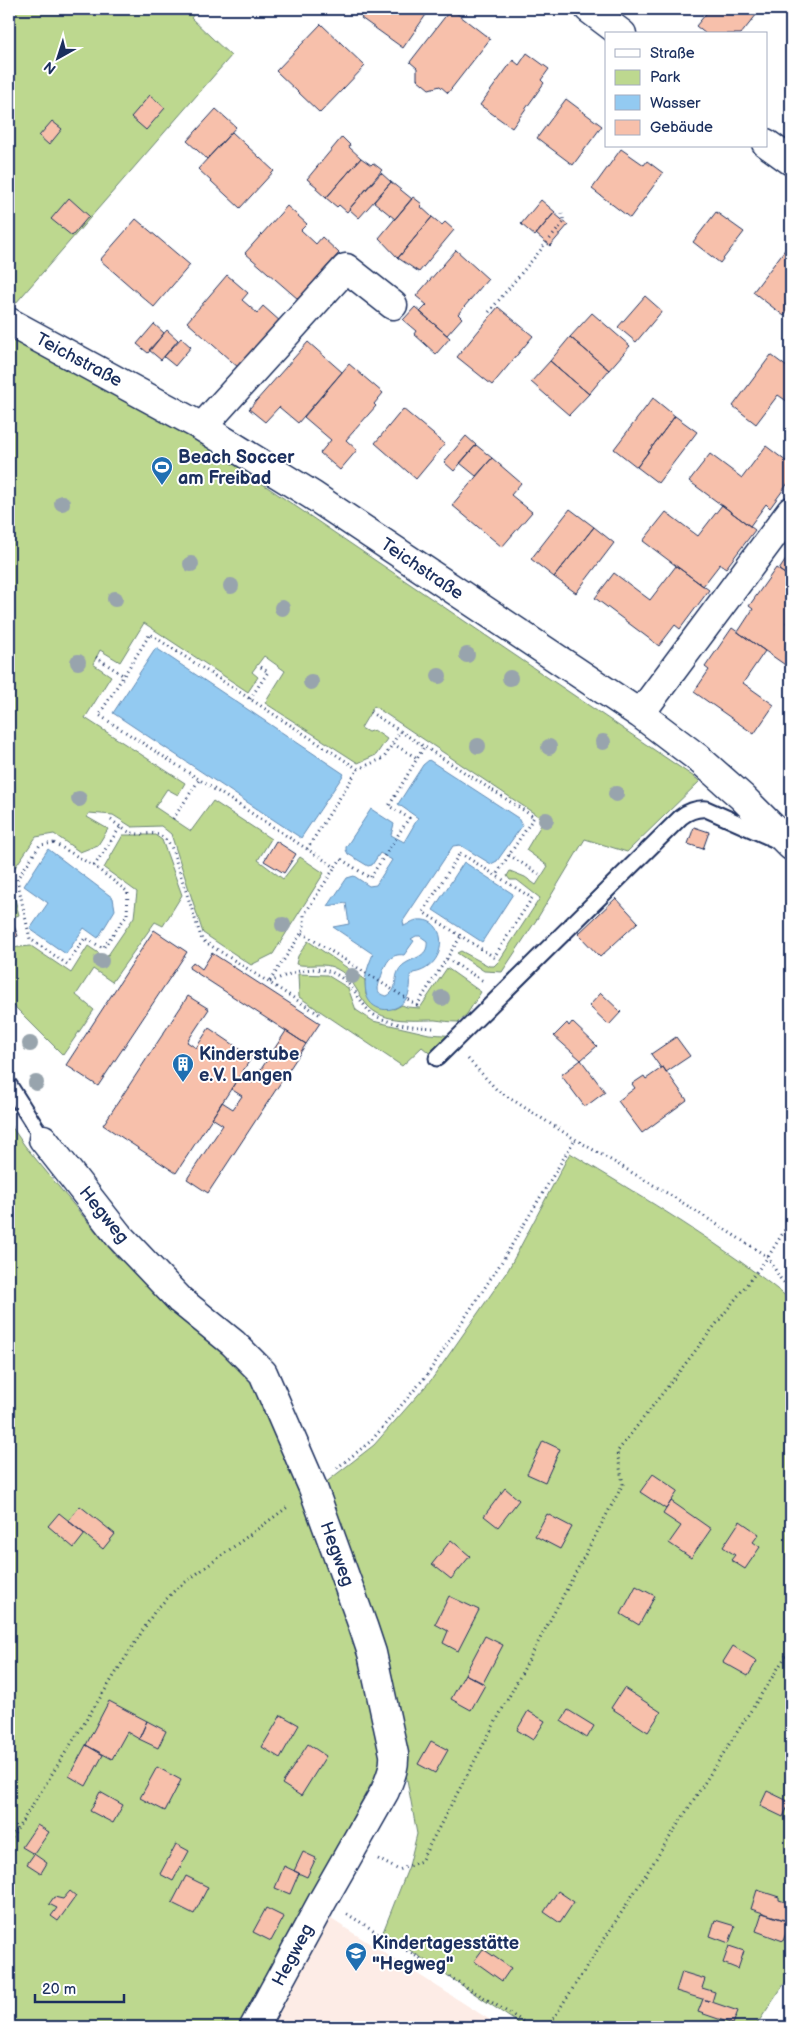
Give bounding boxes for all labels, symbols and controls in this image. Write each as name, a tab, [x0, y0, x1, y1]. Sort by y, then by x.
north arrow	[32, 32, 82, 82]
legend	[605, 32, 768, 148]
text: Straße	[650, 44, 695, 63]
text: N	[41, 58, 60, 78]
text: Park	[650, 68, 681, 87]
text: Wasser	[650, 94, 701, 113]
text: Gebäude	[650, 118, 713, 137]
street label: Teichstraße	[32, 328, 126, 392]
place label: Beach Soccer am Freibad	[178, 447, 295, 489]
sports icon: Beach Soccer am Freibad	[150, 455, 174, 486]
street label: Teichstraße	[377, 534, 467, 604]
place label: Kinderstube e.V. Langen	[199, 1044, 299, 1086]
building icon: Kinderstube e.V. Langen	[171, 1052, 195, 1083]
street label: Hegweg	[75, 1182, 133, 1248]
street label: Hegweg	[316, 1519, 358, 1589]
street label: Hegweg	[268, 1920, 318, 1990]
place label: Kindertagesstätte "Hegweg"	[372, 1933, 519, 1975]
school or university icon: Kindertagesstätte "Hegweg"	[344, 1941, 368, 1972]
scale bar	[35, 1971, 124, 2003]
text: 20 m	[42, 1980, 76, 1999]

